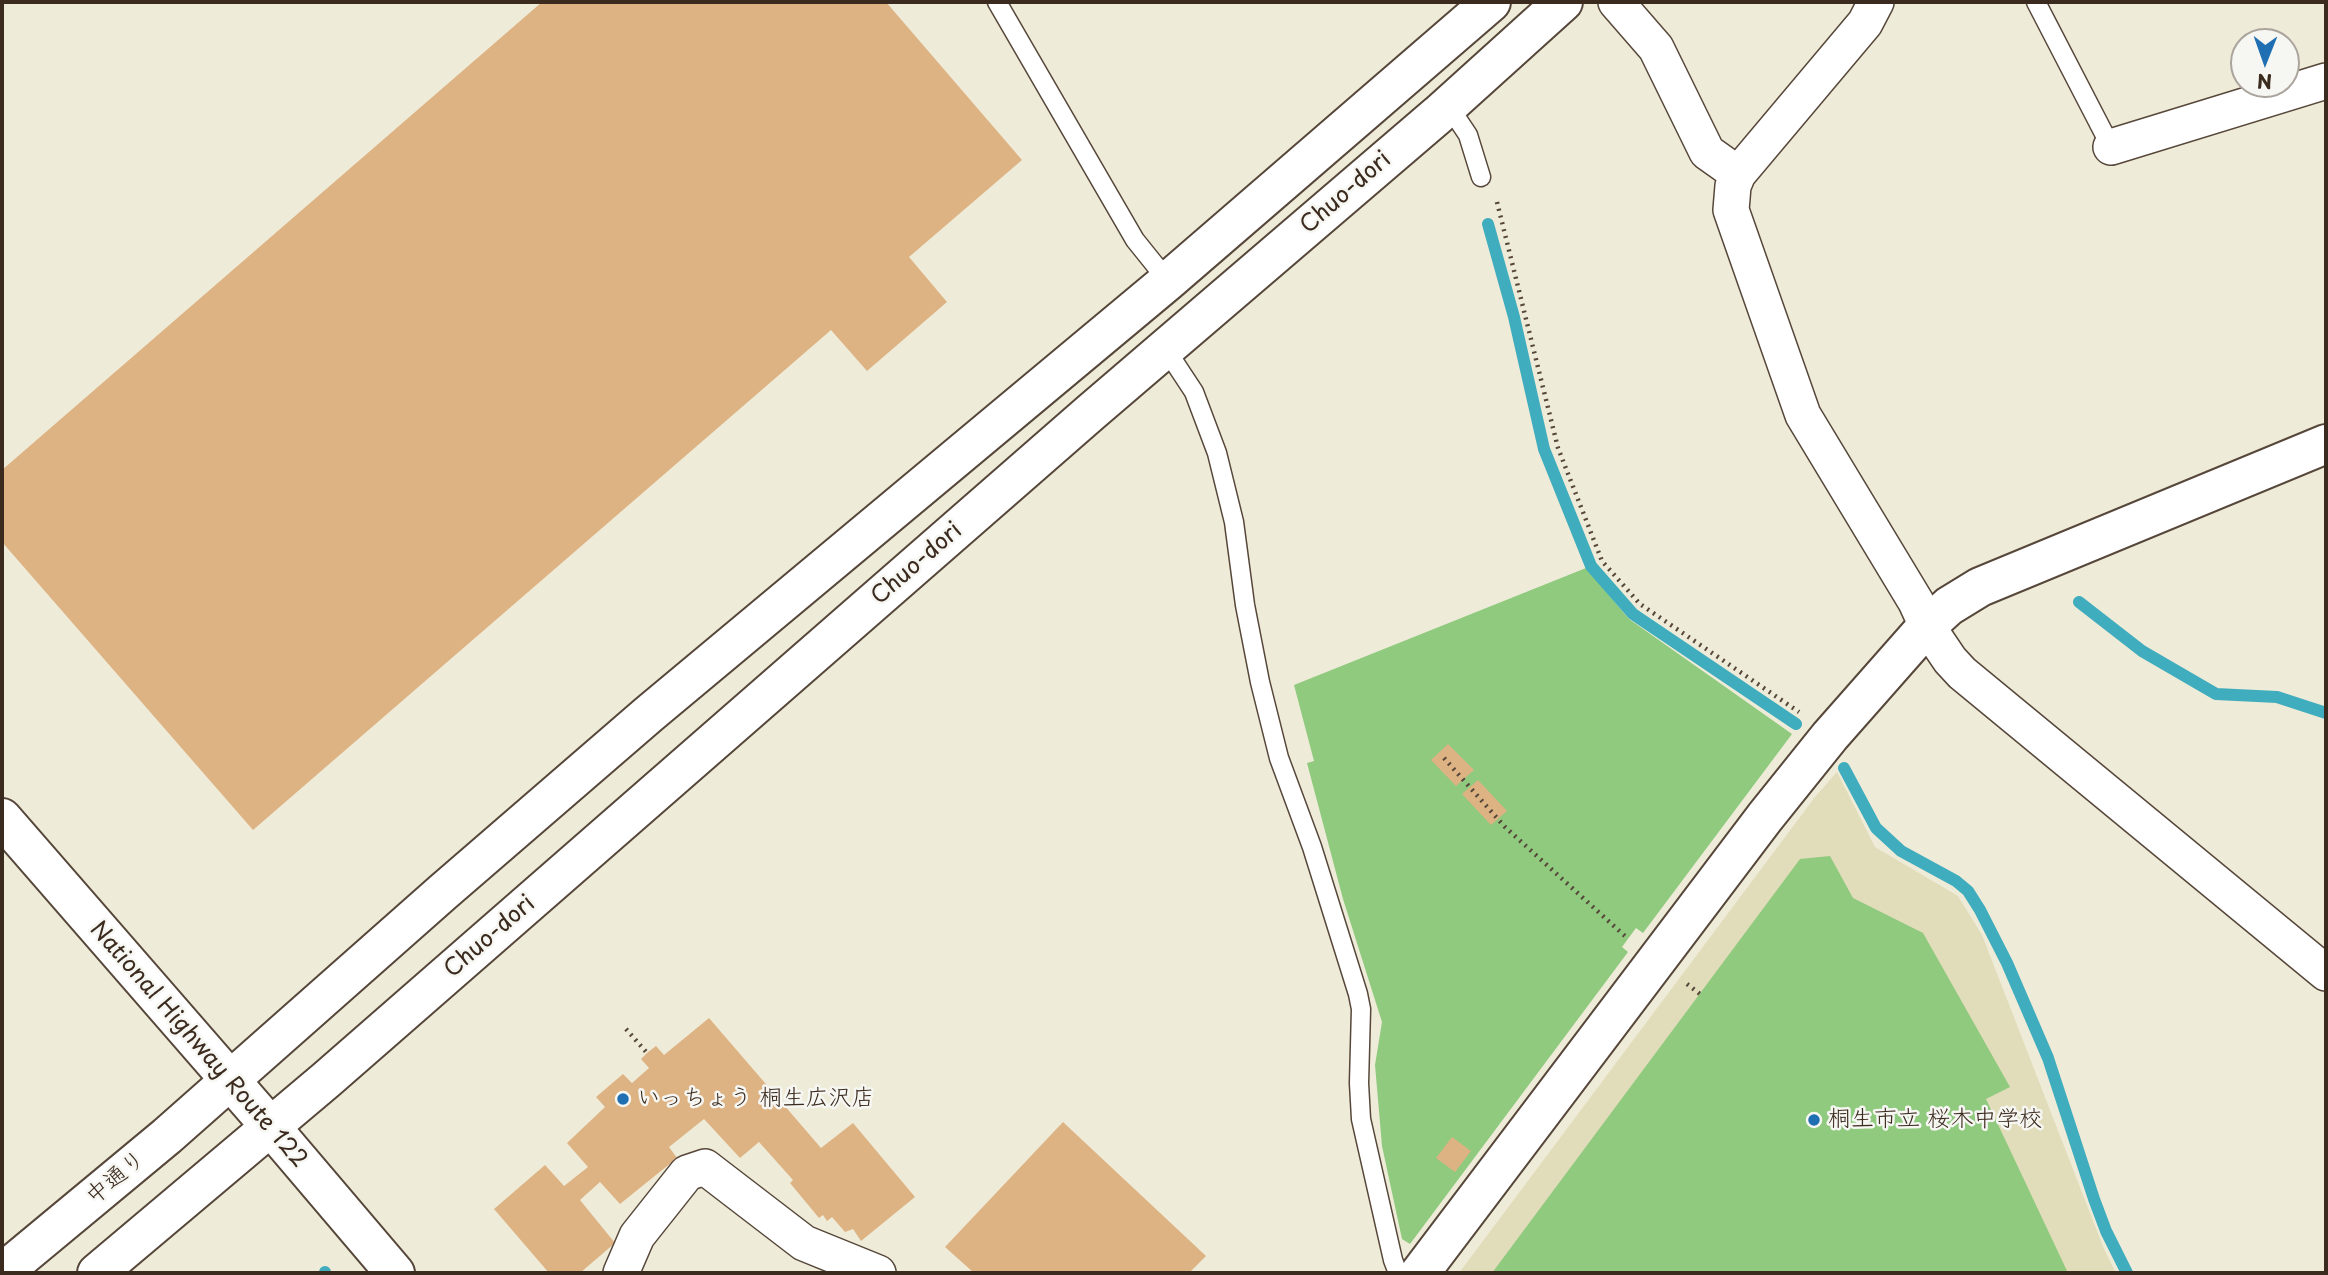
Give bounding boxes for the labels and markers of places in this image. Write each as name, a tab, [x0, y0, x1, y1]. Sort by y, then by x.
place label: いっちょう 桐生広沢店	[637, 1085, 874, 1113]
marker: いっちょう 桐生広沢店	[615, 1091, 631, 1107]
place label: 桐生市立 桜木中学校	[1828, 1106, 2042, 1134]
marker: 桐生市立 桜木中学校	[1806, 1112, 1822, 1128]

